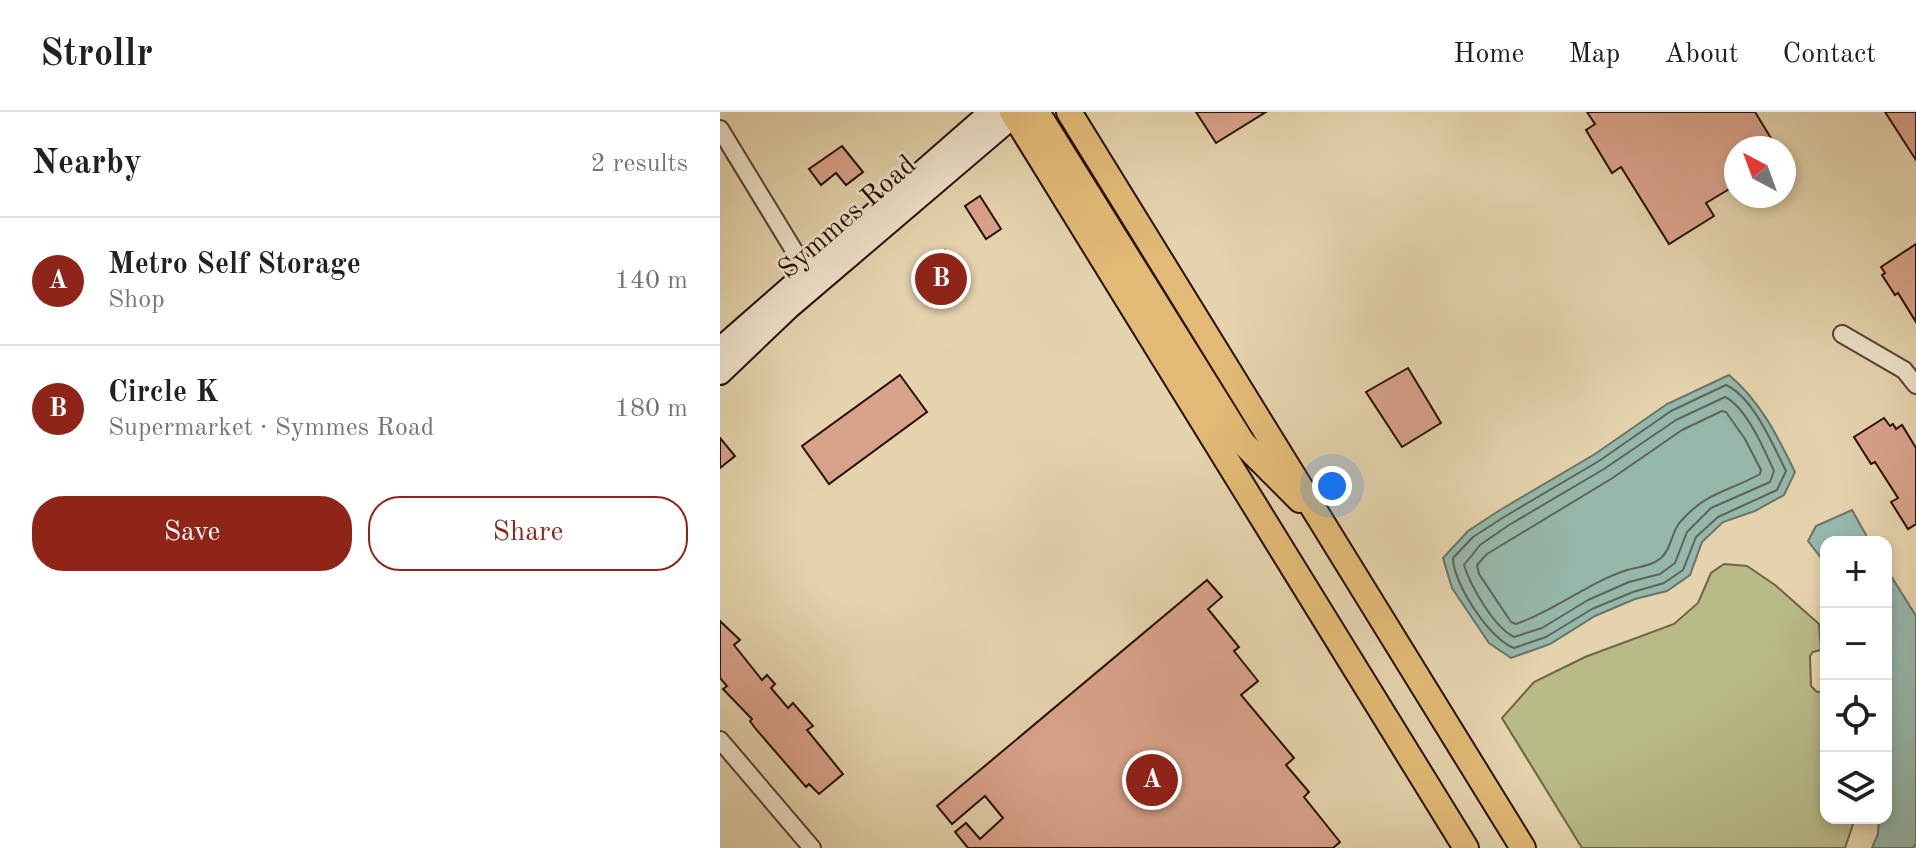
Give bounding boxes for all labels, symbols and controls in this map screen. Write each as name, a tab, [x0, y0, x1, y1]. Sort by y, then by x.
text: Strollr	[40, 36, 153, 74]
text: Home	[1453, 41, 1524, 69]
text: Map	[1568, 41, 1620, 69]
text: About	[1664, 41, 1739, 69]
text: Contact	[1783, 41, 1876, 69]
north arrow	[1724, 136, 1796, 208]
text: Nearby	[32, 147, 142, 181]
text: 2 results	[590, 151, 688, 177]
street label: Symmes Road	[774, 151, 922, 285]
pin: B	[915, 249, 967, 309]
text: Metro Self Storage	[108, 250, 361, 280]
text: A	[48, 268, 68, 294]
text: 140 m	[615, 268, 688, 294]
text: Shop	[108, 287, 165, 313]
text: Circle K	[108, 378, 219, 408]
text: B	[49, 396, 67, 422]
text: 180 m	[615, 396, 688, 422]
text: Supermarket · Symmes Road	[108, 415, 434, 441]
your location	[1312, 466, 1352, 506]
button: Save	[32, 496, 352, 571]
button: Share	[368, 496, 688, 571]
map controls	[1820, 536, 1892, 824]
button: +	[1820, 536, 1892, 608]
button: −	[1820, 608, 1892, 680]
button: locate	[1820, 680, 1892, 752]
pin: A	[1126, 750, 1178, 810]
button: layers	[1820, 752, 1892, 824]

